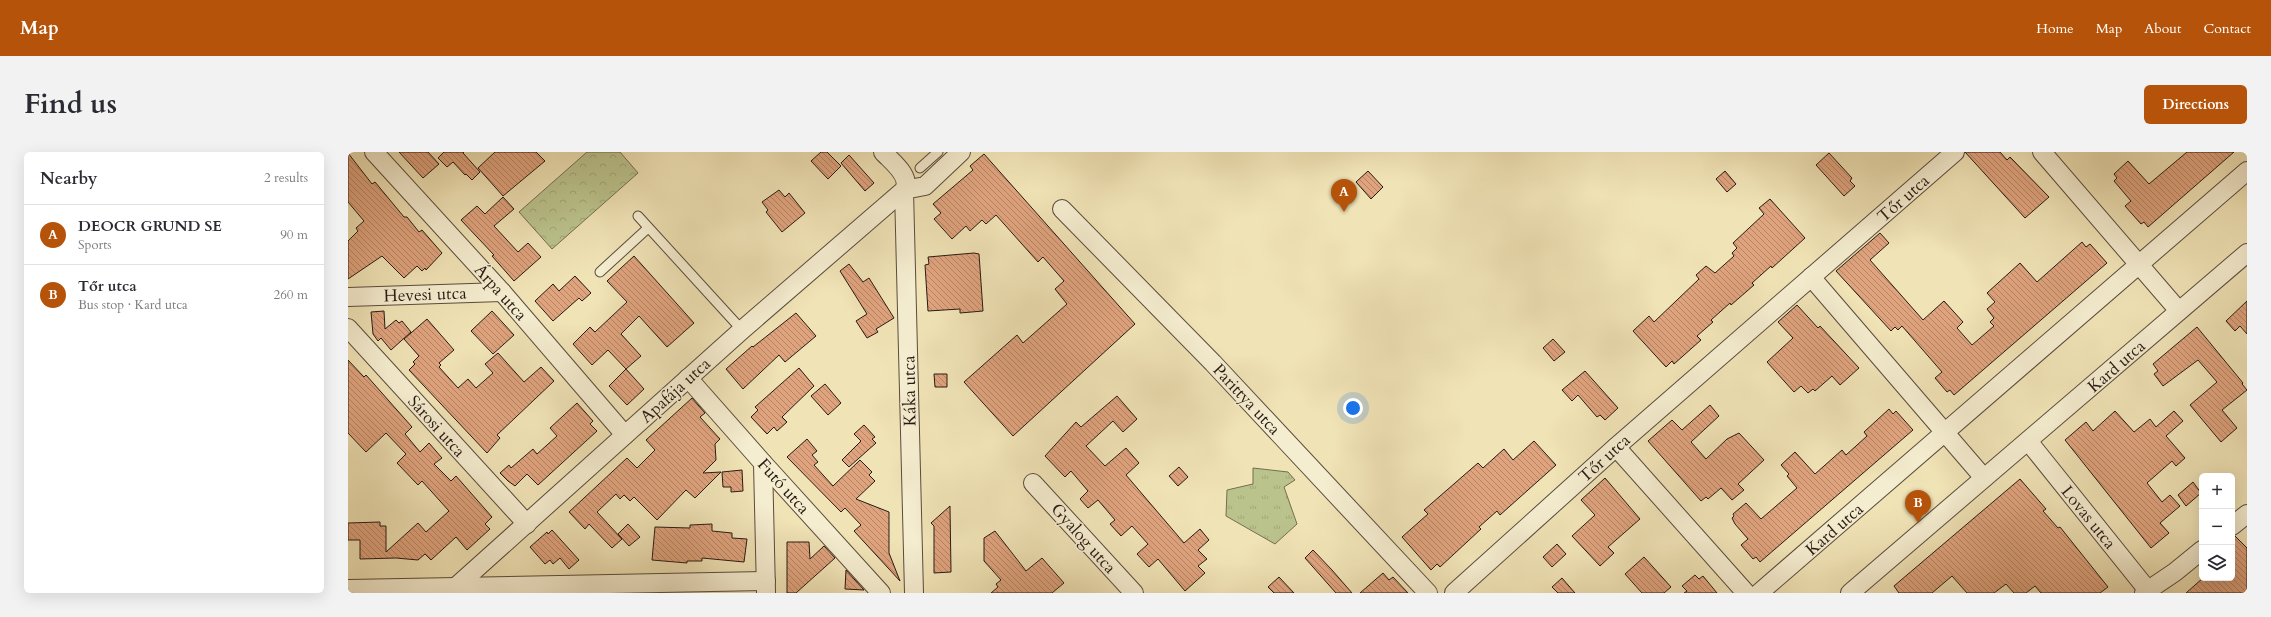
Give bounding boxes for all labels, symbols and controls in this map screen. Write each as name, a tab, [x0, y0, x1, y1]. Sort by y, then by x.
text: Map	[20, 15, 59, 41]
text: Home	[2036, 19, 2074, 38]
text: Map	[2096, 19, 2122, 38]
text: About	[2144, 19, 2181, 38]
text: Contact	[2203, 19, 2251, 38]
text: Find us	[24, 85, 117, 123]
button: Directions	[2144, 85, 2247, 124]
text: Nearby	[40, 167, 97, 190]
text: 2 results	[264, 169, 308, 187]
street label: Tőr utca	[1872, 169, 1935, 227]
pin: A	[1331, 179, 1357, 212]
text: DEOCR GRUND SE	[78, 216, 222, 236]
text: A	[48, 226, 58, 244]
text: 90 m	[280, 226, 308, 244]
text: Sports	[78, 236, 112, 254]
street label: Árpa utca	[469, 259, 533, 326]
text: Tőr utca	[78, 276, 137, 296]
street label: Hevesi utca	[383, 282, 468, 307]
text: B	[48, 286, 58, 304]
text: 260 m	[274, 286, 308, 304]
text: Bus stop · Kard utca	[78, 296, 188, 314]
street label: Kard utca	[2083, 334, 2151, 398]
street label: Apafája utca	[635, 352, 716, 428]
street label: Káka utca	[897, 355, 922, 427]
street label: Parittya utca	[1208, 359, 1286, 441]
street label: Sárosi utca	[403, 390, 471, 463]
your location	[1343, 398, 1363, 418]
street label: Tőr utca	[1574, 429, 1636, 488]
street label: Futó utca	[752, 453, 815, 520]
map controls	[2199, 473, 2235, 581]
button: +	[2199, 473, 2235, 509]
street label: Lovas utca	[2056, 481, 2122, 554]
pin: B	[1905, 490, 1931, 523]
street label: Kard utca	[1801, 497, 1869, 561]
street label: Gyalog utca	[1046, 498, 1122, 579]
button: −	[2199, 509, 2235, 545]
button: layers	[2199, 545, 2235, 581]

